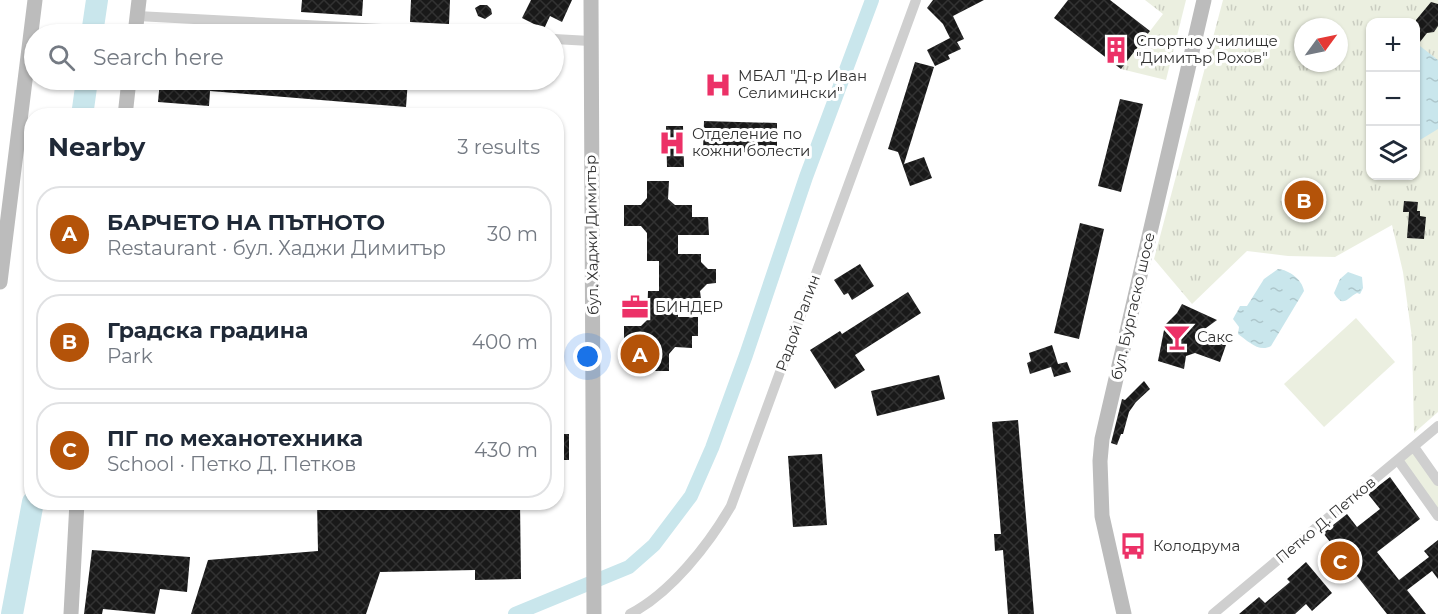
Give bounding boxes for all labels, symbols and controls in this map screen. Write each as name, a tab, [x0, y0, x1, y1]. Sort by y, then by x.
north arrow	[1294, 18, 1348, 72]
map controls	[1366, 18, 1420, 180]
button: +	[1366, 18, 1420, 72]
search box	[24, 24, 564, 90]
place label: Спортно училище "Димитър Рохов"	[1136, 31, 1278, 67]
building icon: Спортно училище "Димитър Рохов"	[1101, 35, 1131, 65]
icon: search	[45, 41, 78, 74]
text: Search here	[93, 44, 224, 71]
place label: МБАЛ "Д-р Иван Селимински"	[738, 66, 867, 102]
hospital icon: МБАЛ "Д-р Иван Селимински"	[703, 70, 733, 100]
button: −	[1366, 72, 1420, 126]
place label: Отделение по кожни болести	[692, 124, 810, 160]
button: layers	[1366, 126, 1420, 180]
hospital icon: Отделение по кожни болести	[657, 128, 687, 158]
text: Nearby	[48, 131, 145, 163]
text: 3 results	[457, 135, 540, 159]
street label: бул. Хаджи Димитър	[581, 155, 602, 315]
pin: B	[1284, 178, 1324, 222]
text: БАРЧЕТО НА ПЪТНОТО	[107, 209, 385, 236]
text: A	[62, 222, 77, 246]
text: 30 m	[487, 222, 538, 246]
street label: бул. Бургаско шосе	[1106, 230, 1159, 382]
text: Restaurant · бул. Хаджи Димитър	[107, 236, 446, 260]
street label: Радой Ралин	[771, 272, 824, 374]
office icon: БИНДЕР	[620, 292, 650, 322]
place label: БИНДЕР	[655, 297, 723, 316]
text: Градска градина	[107, 317, 308, 344]
bar icon: Сакс	[1162, 322, 1192, 352]
place label: Сакс	[1197, 327, 1233, 346]
text: B	[62, 330, 77, 354]
text: 400 m	[472, 330, 538, 354]
pin: A	[620, 332, 660, 376]
your location	[573, 342, 602, 371]
text: Park	[107, 344, 153, 368]
text: ПГ по механотехника	[107, 425, 363, 452]
text: C	[62, 438, 77, 462]
text: 430 m	[474, 438, 538, 462]
text: School · Петко Д. Петков	[107, 452, 356, 476]
street label: Петко Д. Петков	[1272, 472, 1380, 567]
bus stop icon: Колодрума	[1118, 531, 1148, 561]
place label: Колодрума	[1153, 536, 1240, 555]
pin: C	[1320, 538, 1360, 584]

